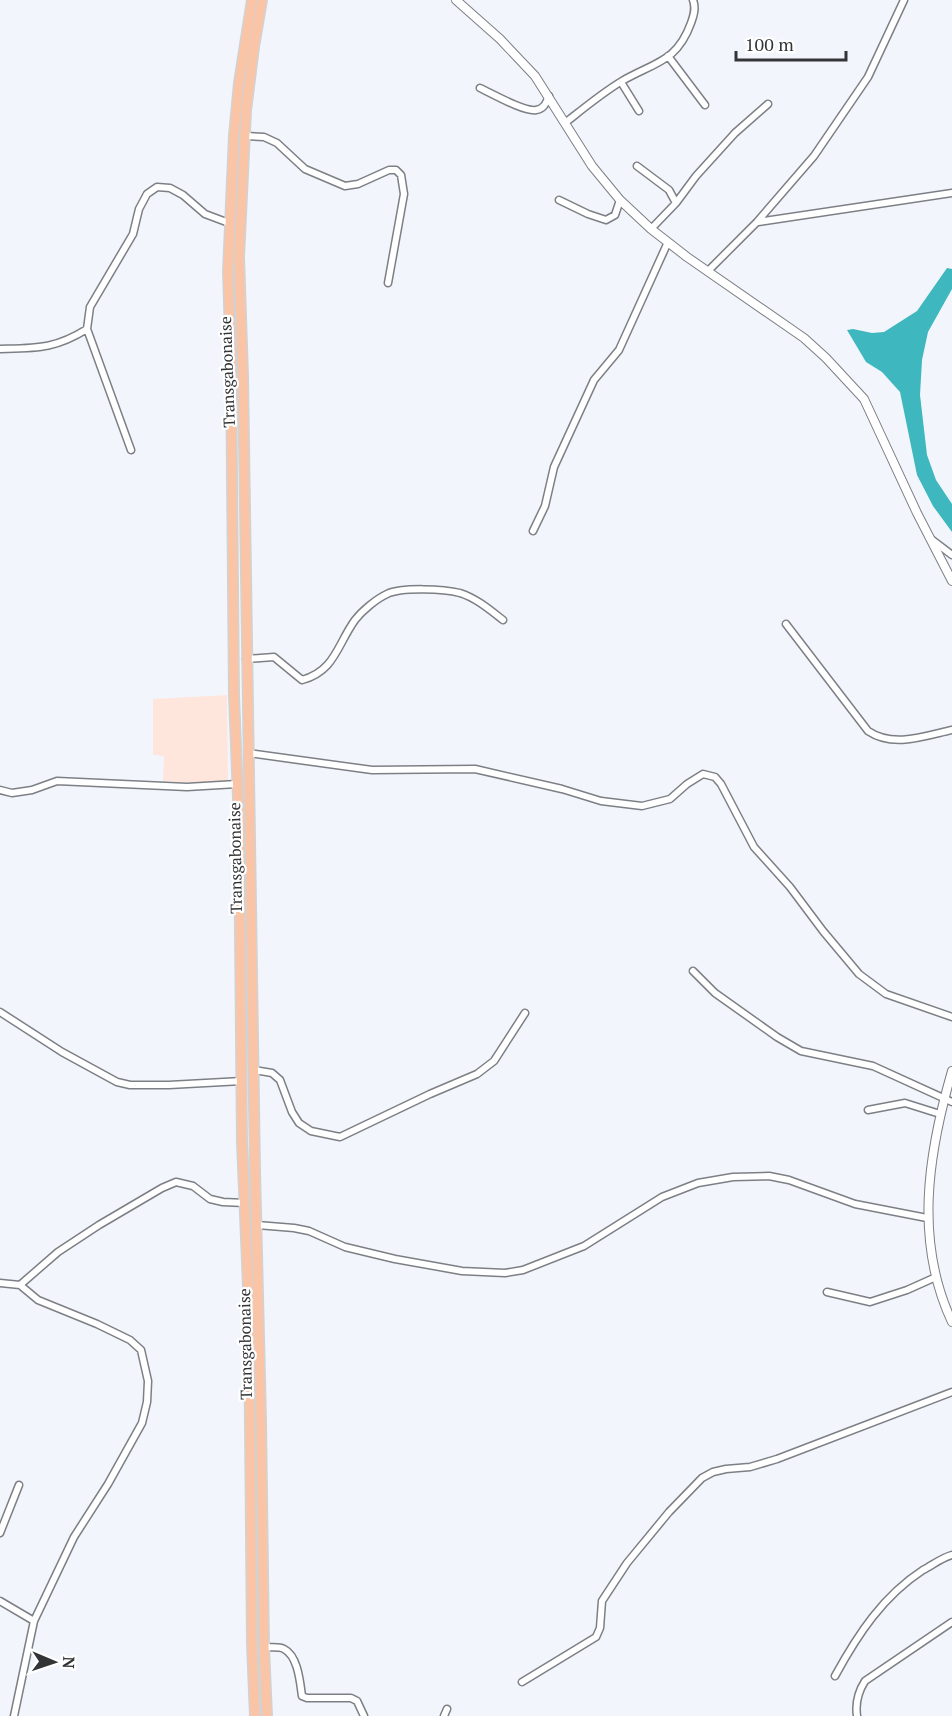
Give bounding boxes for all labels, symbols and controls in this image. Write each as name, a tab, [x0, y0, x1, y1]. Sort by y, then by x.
scale bar	[736, 24, 846, 62]
text: 100 m	[745, 32, 794, 56]
street label: Transgabonaise	[214, 316, 240, 428]
street label: Transgabonaise	[223, 802, 247, 914]
street label: Transgabonaise	[233, 1288, 257, 1400]
north arrow	[24, 1632, 84, 1692]
text: N	[58, 1656, 80, 1669]

